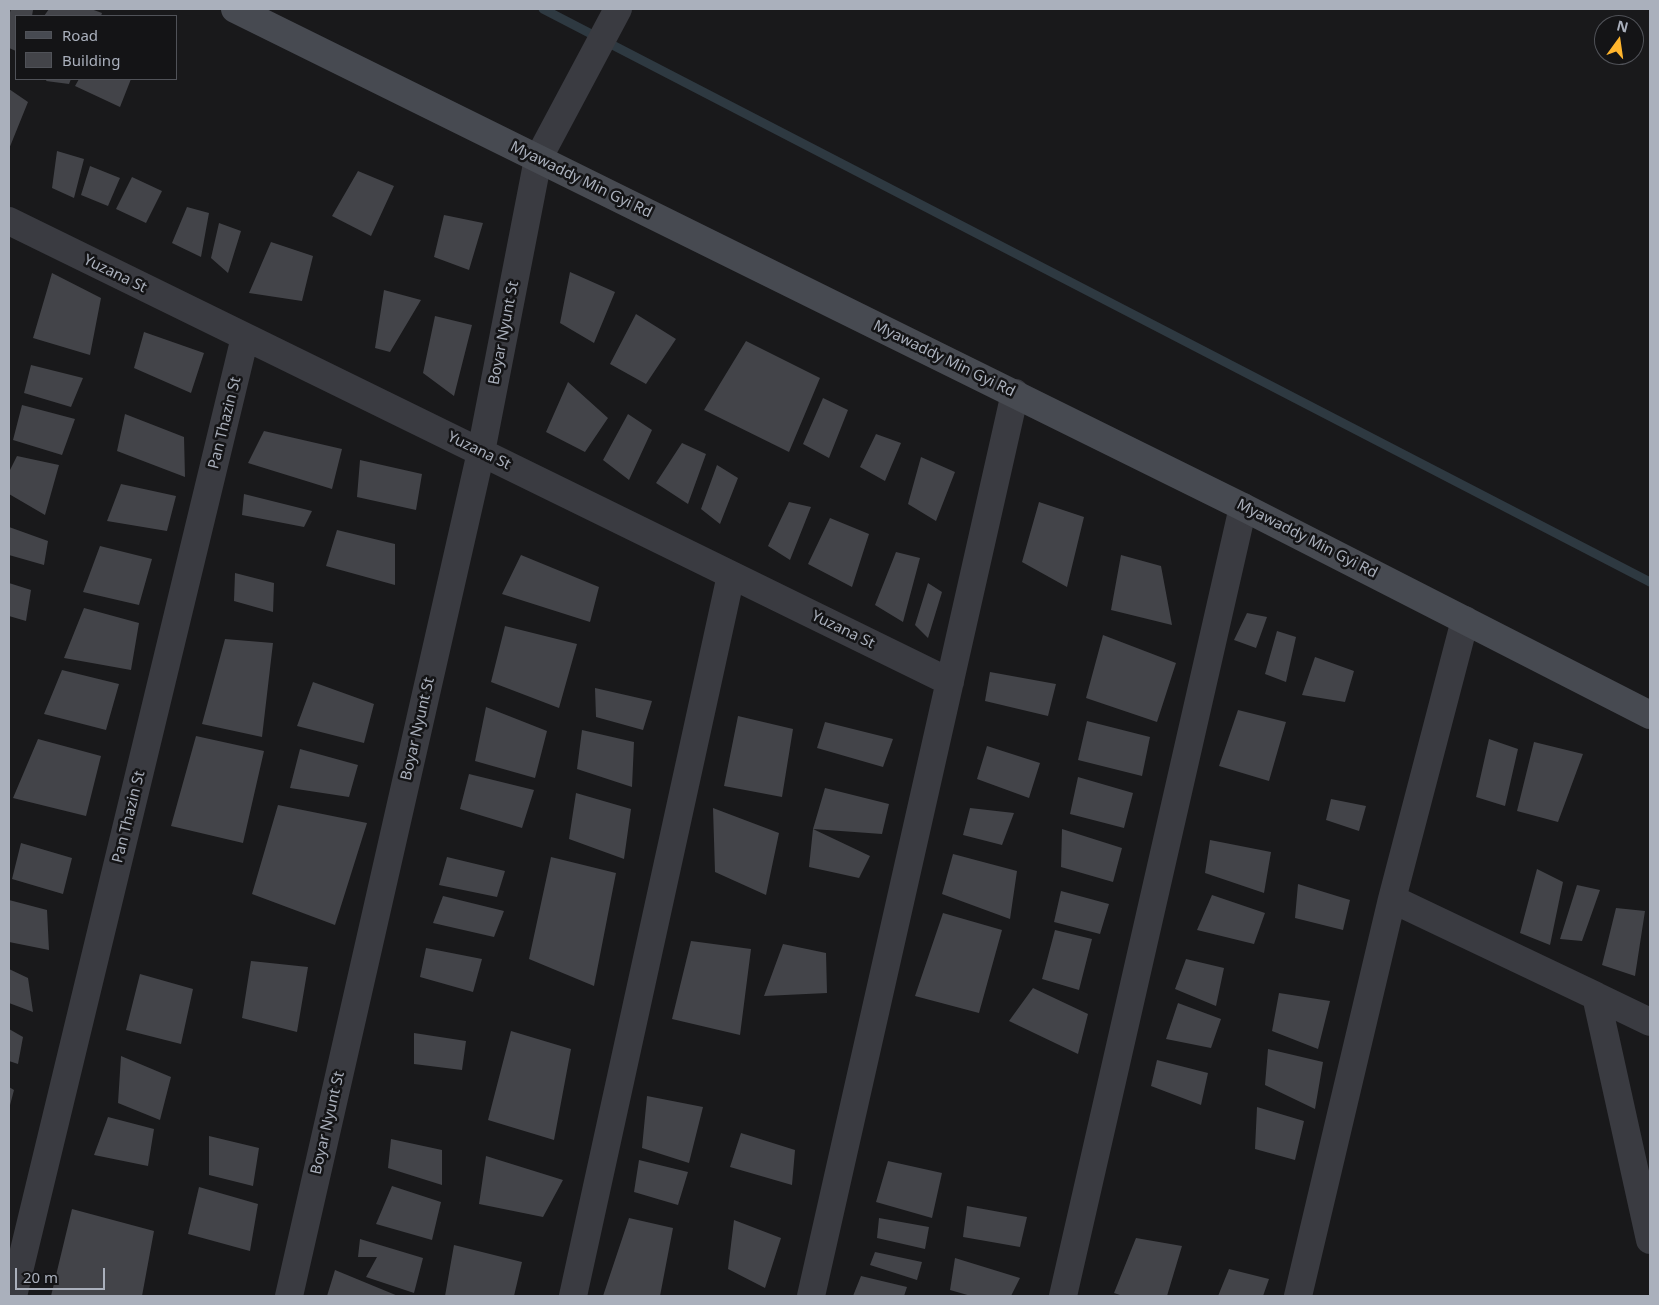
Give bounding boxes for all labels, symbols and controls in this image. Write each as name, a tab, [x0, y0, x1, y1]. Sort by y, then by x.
legend	[15, 15, 178, 80]
north arrow	[1594, 15, 1644, 65]
text: N	[1615, 15, 1630, 37]
text: Road	[62, 25, 98, 45]
text: Building	[62, 50, 120, 70]
street label: Myawaddy Min Gyi Rd	[507, 138, 655, 222]
street label: Yuzana St	[80, 251, 150, 297]
street label: Boyar Nyunt St	[485, 280, 523, 386]
street label: Myawaddy Min Gyi Rd	[870, 317, 1018, 401]
street label: Pan Thazin St	[205, 375, 245, 471]
street label: Yuzana St	[444, 428, 514, 474]
street label: Myawaddy Min Gyi Rd	[1234, 496, 1380, 582]
street label: Yuzana St	[808, 607, 878, 653]
street label: Boyar Nyunt St	[397, 676, 439, 782]
street label: Pan Thazin St	[109, 769, 149, 865]
street label: Boyar Nyunt St	[307, 1070, 349, 1176]
scale bar	[18, 1258, 108, 1290]
text: 20 m	[23, 1267, 58, 1287]

